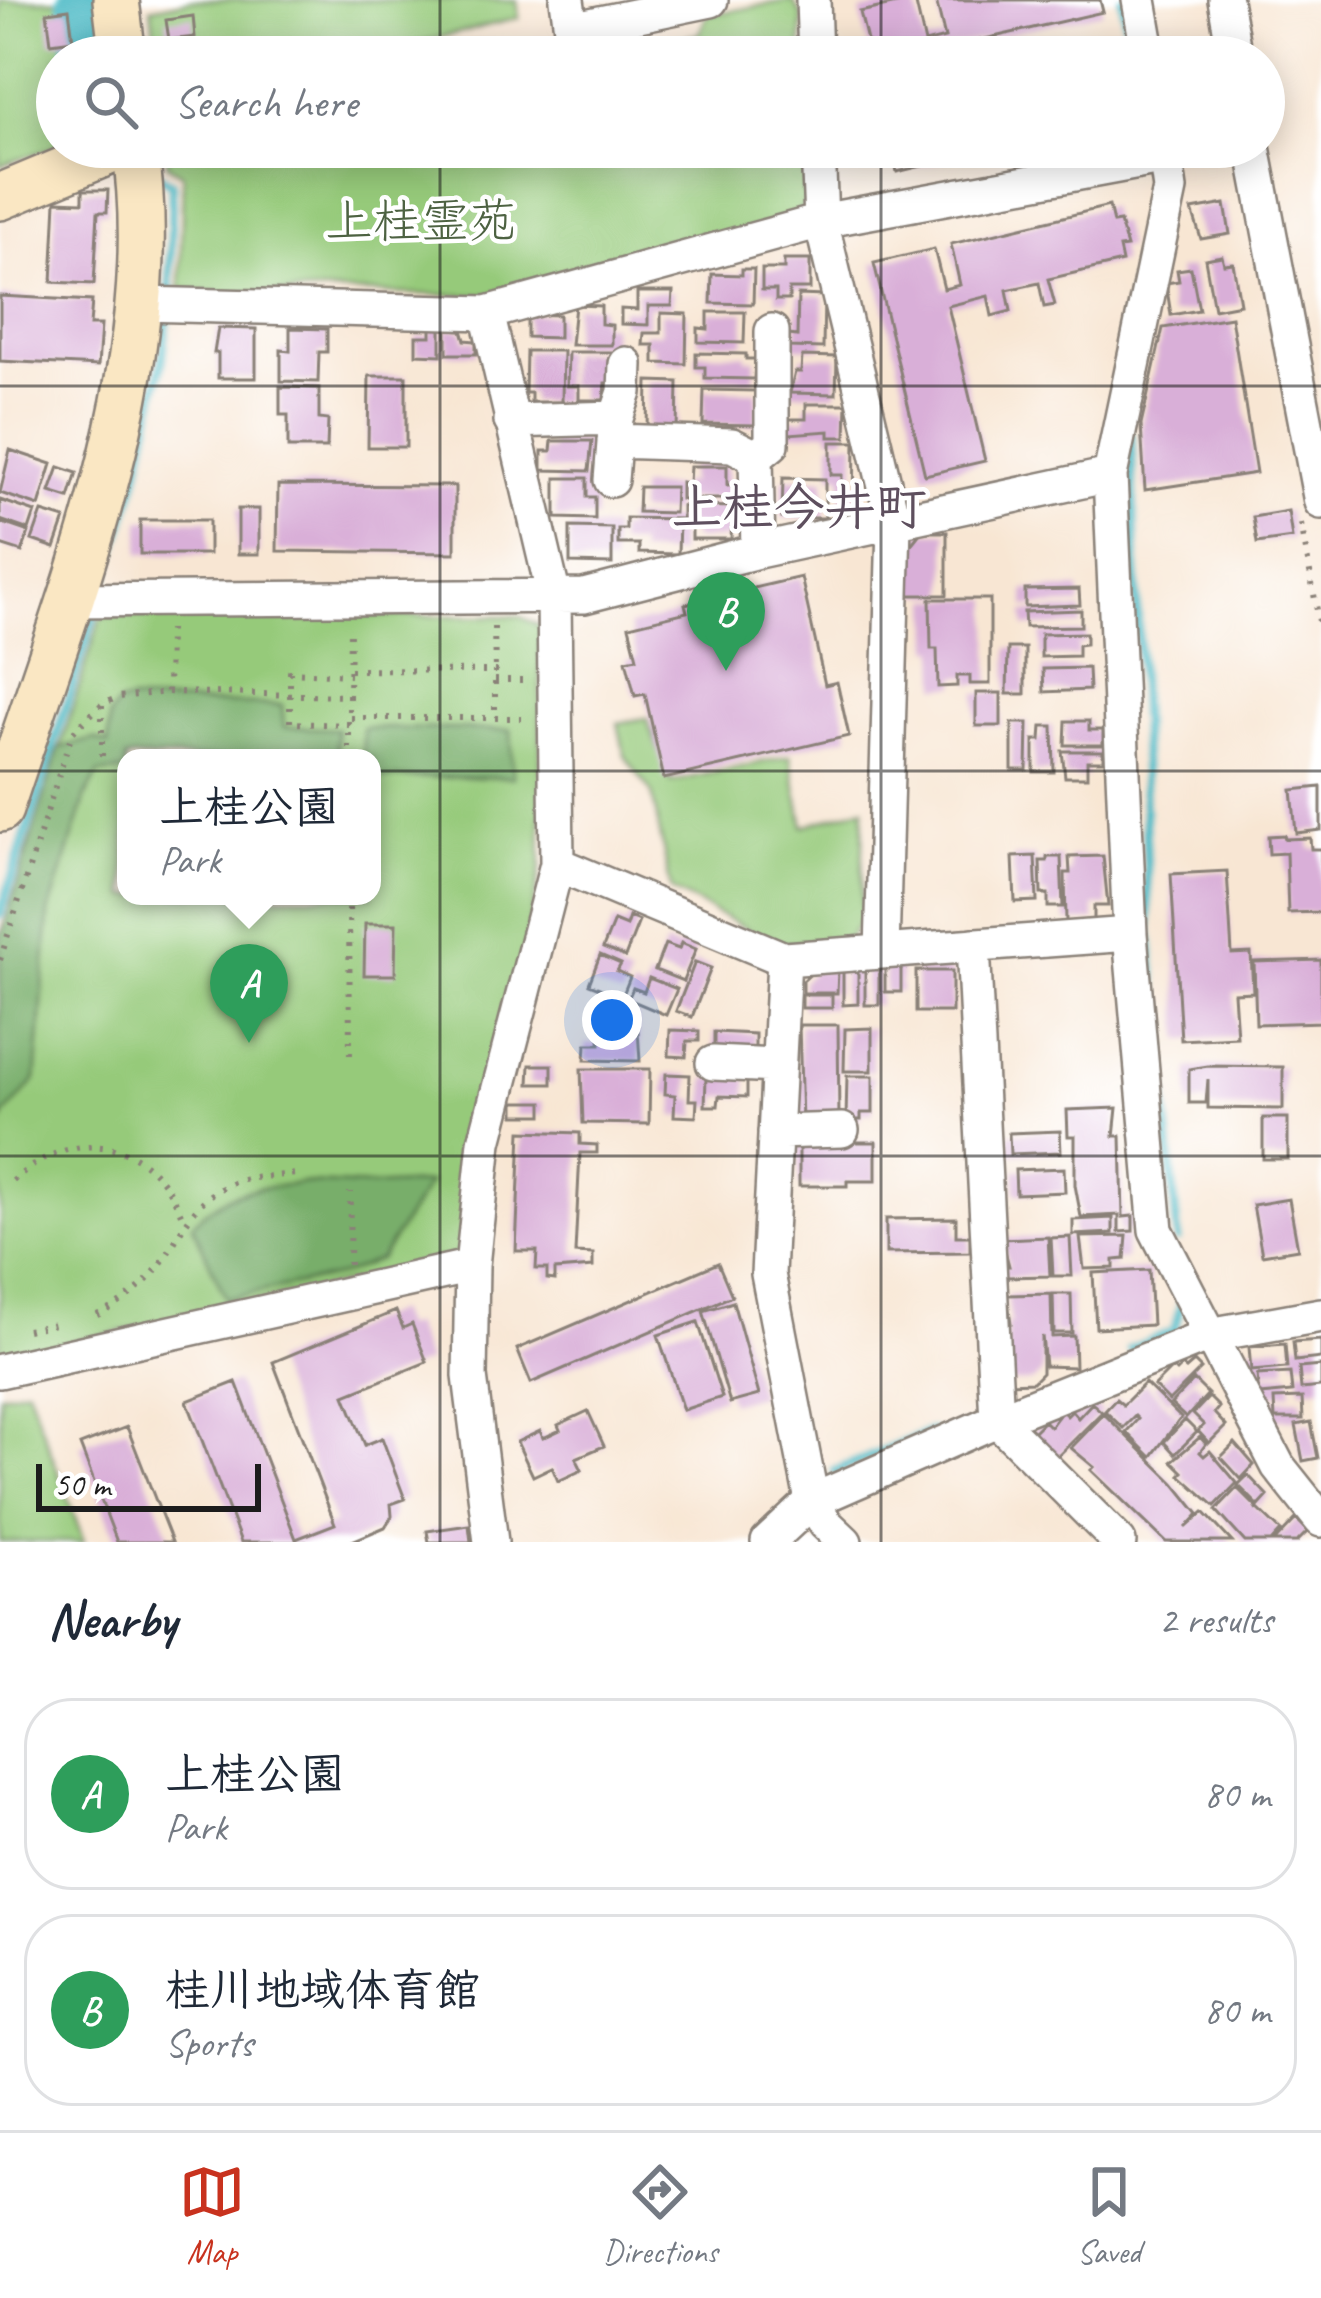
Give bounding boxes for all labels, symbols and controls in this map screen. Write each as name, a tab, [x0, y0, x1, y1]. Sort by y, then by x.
search box	[36, 36, 1285, 168]
icon: search	[78, 69, 144, 135]
text: Search here	[174, 74, 357, 131]
park label: 上桂霊苑	[325, 191, 517, 251]
district label: 上桂今井町	[671, 475, 927, 539]
pin: B	[687, 572, 765, 671]
popup	[117, 749, 381, 905]
text: 上桂公園	[159, 779, 339, 836]
text: Park	[159, 836, 221, 885]
pin: A	[210, 944, 288, 1043]
your location	[582, 990, 642, 1050]
scale bar	[36, 1458, 261, 1511]
text: 50 m	[54, 1464, 110, 1506]
text: Nearby	[48, 1588, 176, 1652]
text: 2 results	[1159, 1596, 1273, 1645]
text: 上桂公園	[165, 1746, 345, 1803]
text: A	[80, 1770, 100, 1819]
text: 80 m	[1204, 1770, 1270, 1819]
text: Park	[165, 1803, 227, 1852]
text: 桂川地域体育館	[165, 1962, 480, 2019]
text: B	[80, 1986, 100, 2035]
text: 80 m	[1204, 1986, 1270, 2035]
text: Sports	[165, 2019, 253, 2068]
tab: Map	[179, 2159, 245, 2273]
tab: Directions	[603, 2159, 718, 2273]
tab: Saved	[1076, 2159, 1142, 2273]

